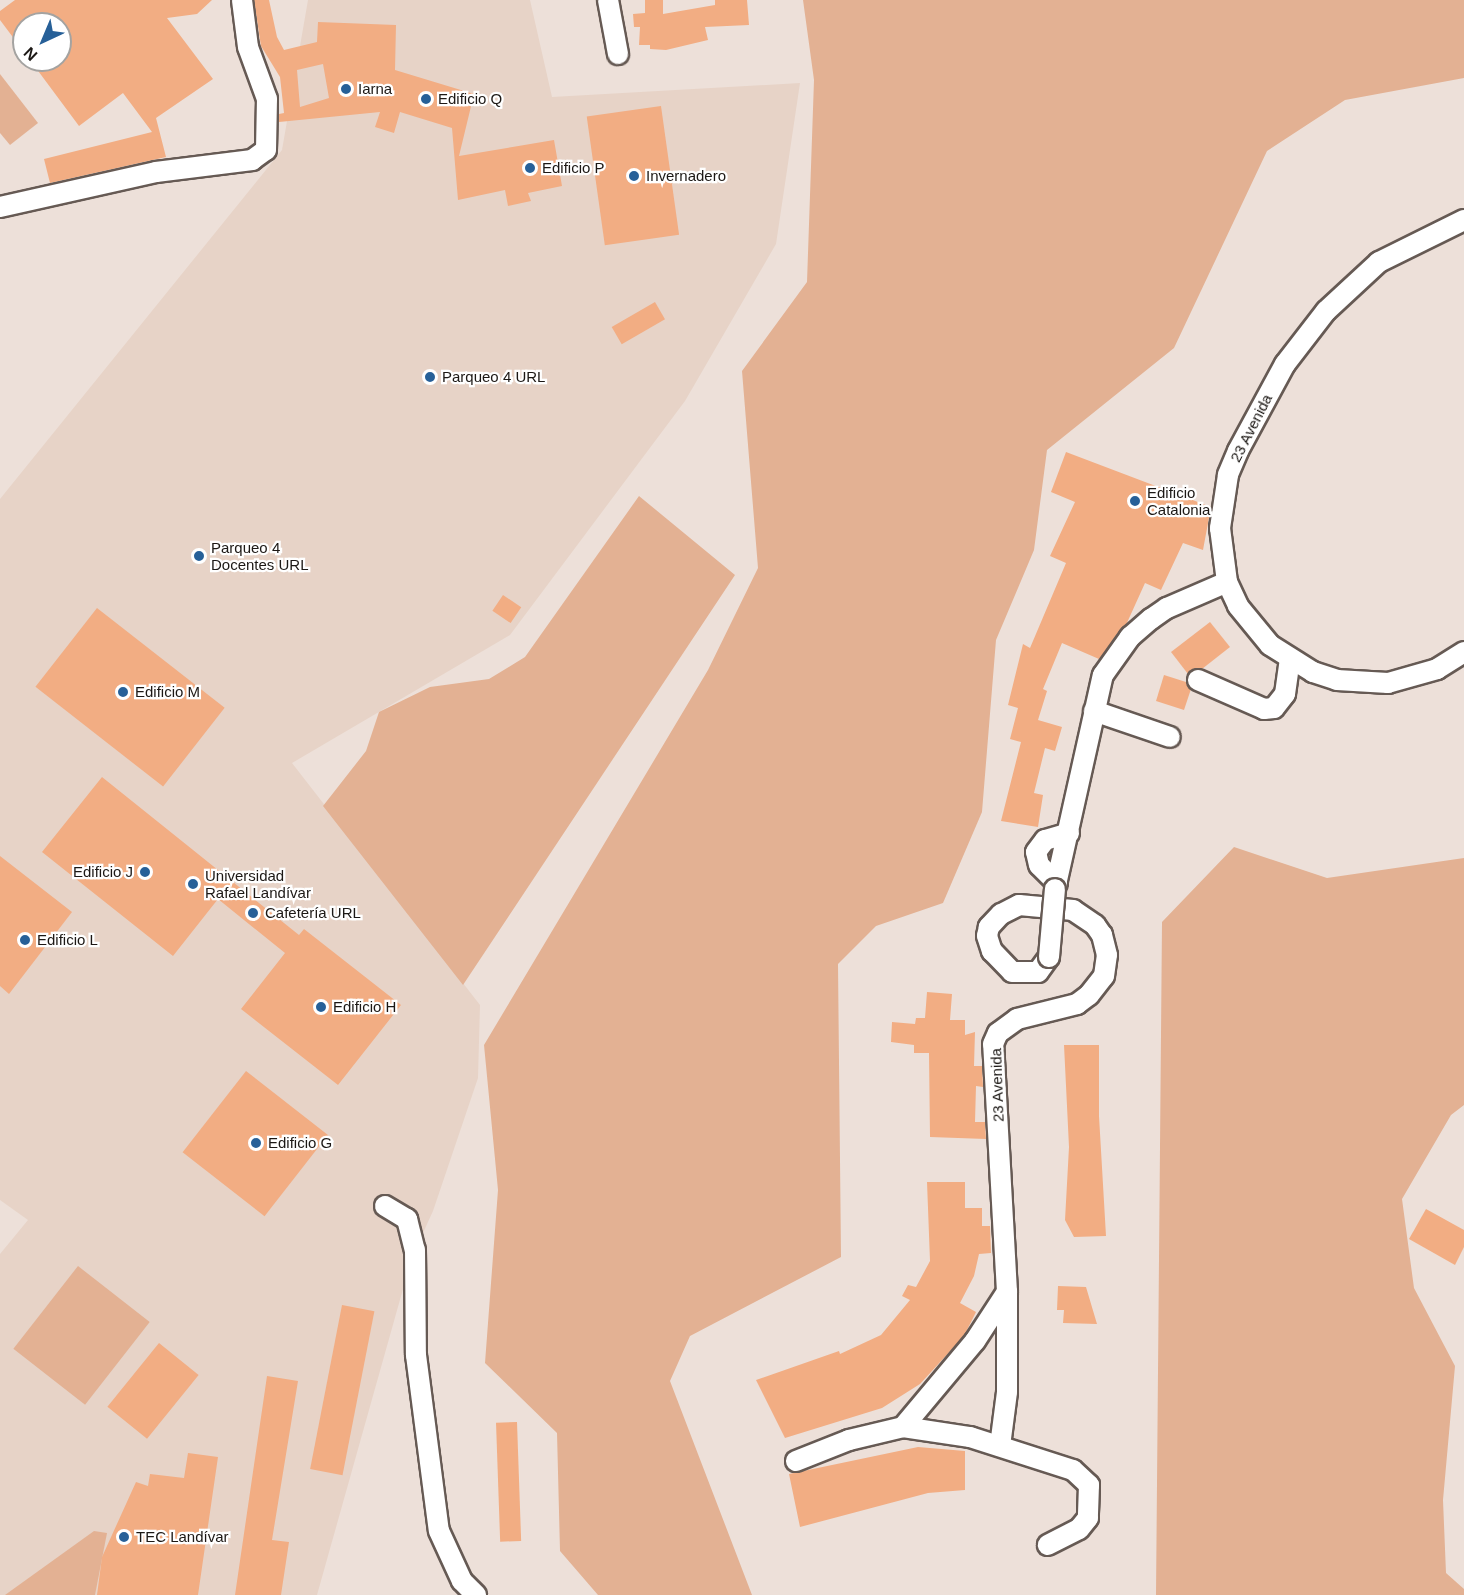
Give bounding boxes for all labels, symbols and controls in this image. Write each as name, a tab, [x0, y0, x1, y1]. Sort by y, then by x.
north arrow	[12, 12, 72, 72]
text: N	[20, 44, 41, 64]
place label: Iarna	[358, 80, 392, 98]
marker: Iarna	[339, 82, 353, 96]
place label: Edificio Q	[438, 90, 502, 108]
marker: Edificio Q	[419, 92, 433, 106]
place label: Edificio P	[542, 159, 605, 177]
marker: Edificio P	[523, 161, 537, 175]
place label: Invernadero	[646, 167, 726, 185]
marker: Invernadero	[627, 169, 641, 183]
place label: Parqueo 4 URL	[442, 368, 545, 386]
marker: Parqueo 4 URL	[423, 370, 437, 384]
street label: 23 Avenida	[1226, 391, 1276, 465]
place label: Edificio Catalonia	[1147, 483, 1210, 518]
marker: Edificio Catalonia	[1128, 494, 1142, 508]
place label: Parqueo 4 Docentes URL	[211, 538, 309, 573]
marker: Parqueo 4 Docentes URL	[192, 549, 206, 563]
place label: Edificio M	[135, 683, 200, 701]
marker: Edificio M	[116, 685, 130, 699]
place label: Edificio J	[73, 863, 133, 881]
marker: Edificio J	[138, 865, 152, 879]
place label: Universidad Rafael Landívar	[205, 866, 311, 901]
marker: Universidad Rafael Landívar	[186, 877, 200, 891]
place label: Cafetería URL	[265, 904, 361, 922]
marker: Cafetería URL	[246, 906, 260, 920]
place label: Edificio L	[37, 931, 98, 949]
marker: Edificio L	[18, 933, 32, 947]
place label: Edificio H	[333, 998, 396, 1016]
marker: Edificio H	[314, 1000, 328, 1014]
street label: 23 Avenida	[987, 1047, 1007, 1123]
place label: Edificio G	[268, 1134, 332, 1152]
marker: Edificio G	[249, 1136, 263, 1150]
place label: TEC Landívar	[136, 1528, 229, 1546]
marker: TEC Landívar	[117, 1530, 131, 1544]

